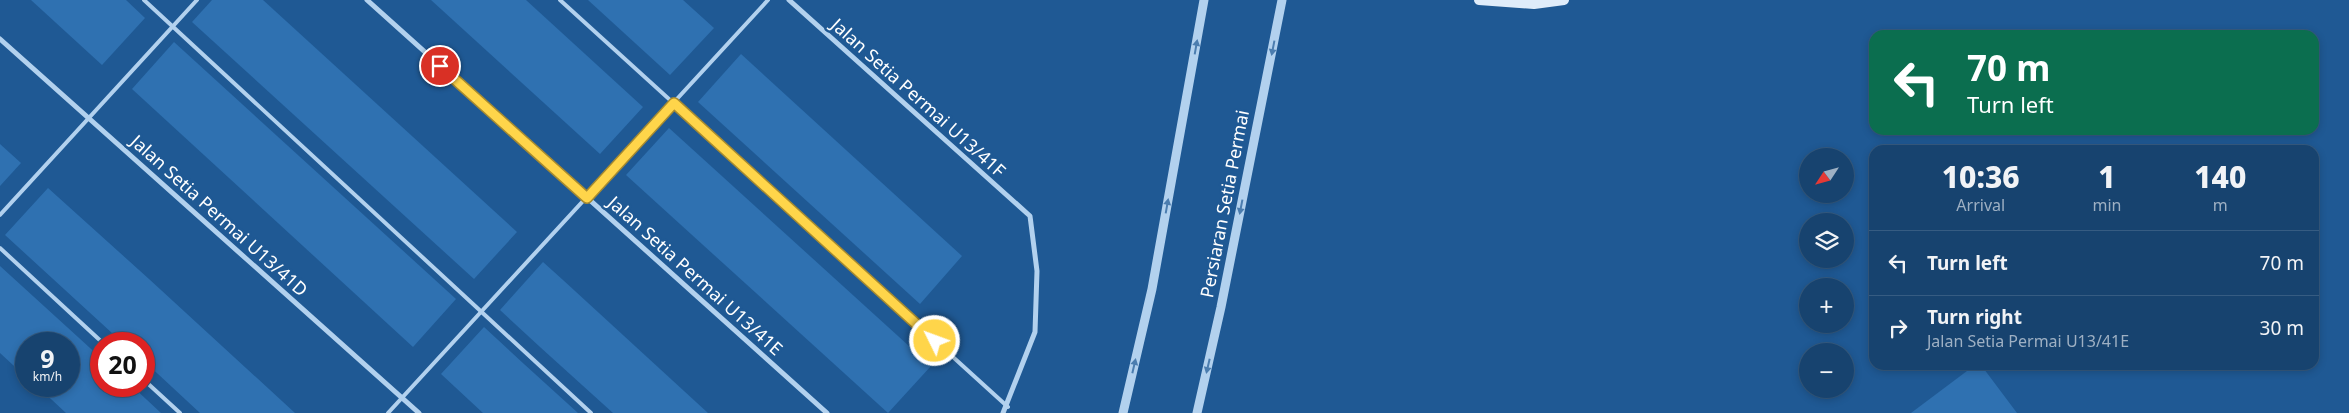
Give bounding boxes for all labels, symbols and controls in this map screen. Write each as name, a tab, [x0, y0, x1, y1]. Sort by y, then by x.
street label: Jalan Setia Permai U13/41F	[825, 11, 1011, 182]
one-way arrow	[1192, 38, 1200, 54]
one-way arrow	[1268, 40, 1276, 56]
text: 70 m	[1967, 44, 2050, 91]
pin	[419, 45, 461, 87]
icon: left	[1884, 50, 1949, 115]
icon: arrive	[426, 52, 454, 80]
text: Turn left	[1967, 89, 2054, 119]
street label: Persiaran Setia Permai	[1194, 108, 1254, 300]
street label: Jalan Setia Permai U13/41D	[125, 128, 313, 301]
north arrow	[1799, 148, 1854, 202]
map controls	[1799, 148, 1854, 398]
text: 10:36	[1942, 156, 2020, 197]
text: 1	[2098, 156, 2116, 197]
text: 140	[2194, 156, 2246, 197]
street label: Jalan Setia Permai U13/41E	[602, 189, 788, 360]
text: Arrival	[1956, 194, 2005, 216]
text: min	[2092, 194, 2121, 216]
text: m	[2213, 194, 2228, 216]
one-way arrow	[1163, 198, 1171, 214]
one-way arrow	[1237, 200, 1245, 215]
button: layers	[1799, 213, 1854, 268]
icon: left	[1884, 249, 1912, 277]
text: Turn left	[1927, 250, 2008, 276]
text: 70 m	[2260, 250, 2304, 276]
button: +	[1799, 278, 1854, 333]
text: Turn right	[1927, 304, 2022, 330]
position arrow	[908, 314, 960, 366]
icon: right	[1884, 314, 1912, 342]
text: 30 m	[2260, 315, 2304, 341]
text: Jalan Setia Permai U13/41E	[1927, 330, 2129, 352]
speed limit sign: 20	[90, 332, 155, 397]
text: 9	[40, 341, 55, 375]
button: −	[1799, 343, 1854, 398]
one-way arrow	[1130, 358, 1138, 373]
one-way arrow	[1203, 359, 1211, 375]
text: km/h	[33, 368, 62, 385]

